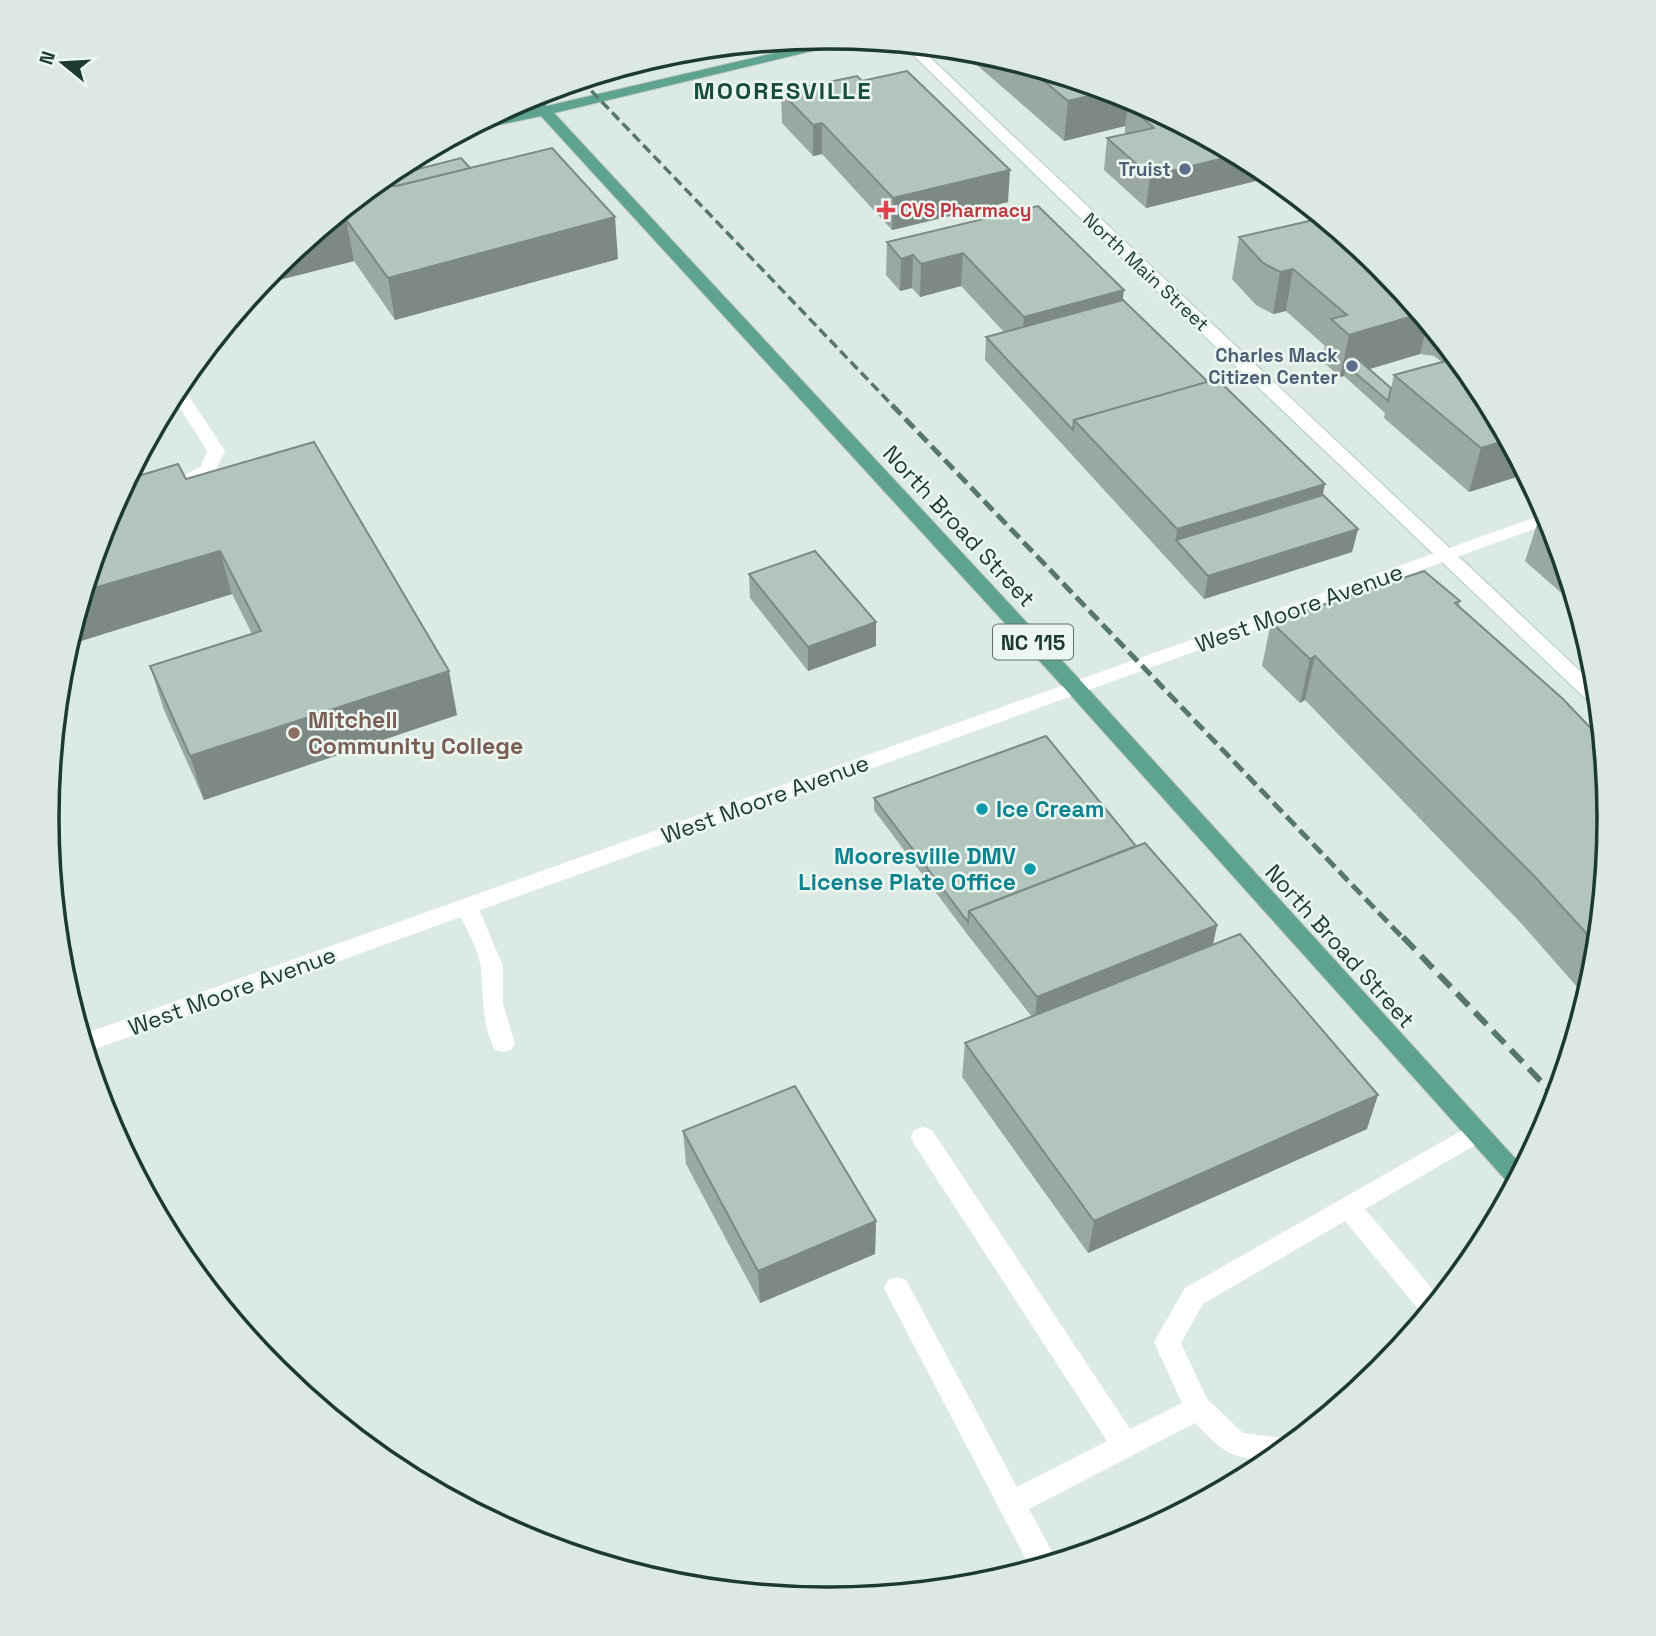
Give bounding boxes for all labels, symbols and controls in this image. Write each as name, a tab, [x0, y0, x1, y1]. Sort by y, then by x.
north arrow	[28, 28, 98, 98]
text: N	[33, 48, 61, 68]
district label: MOORESVILLE	[694, 75, 872, 106]
place label: Truist	[1118, 157, 1171, 182]
marker: Truist	[1177, 161, 1193, 177]
place label: CVS Pharmacy	[900, 198, 1032, 223]
marker: CVS Pharmacy	[878, 202, 894, 218]
street label: North Main Street	[1078, 207, 1214, 337]
place label: Charles Mack Citizen Center	[1208, 343, 1338, 390]
marker: Charles Mack Citizen Center	[1344, 358, 1360, 374]
street label: North Broad Street	[876, 439, 1042, 613]
street label: West Moore Avenue	[1191, 556, 1407, 660]
road number: NC 115	[993, 624, 1073, 660]
place label: Mitchell Community College	[308, 705, 523, 761]
marker: Mitchell Community College	[286, 725, 302, 741]
street label: West Moore Avenue	[657, 747, 873, 851]
place label: Ice Cream	[996, 794, 1104, 824]
marker: Ice Cream	[974, 801, 990, 817]
place label: Mooresville DMV License Plate Office	[798, 841, 1016, 897]
street label: North Broad Street	[1258, 858, 1422, 1034]
marker: Mooresville DMV License Plate Office	[1022, 861, 1038, 877]
street label: West Moore Avenue	[124, 939, 340, 1043]

